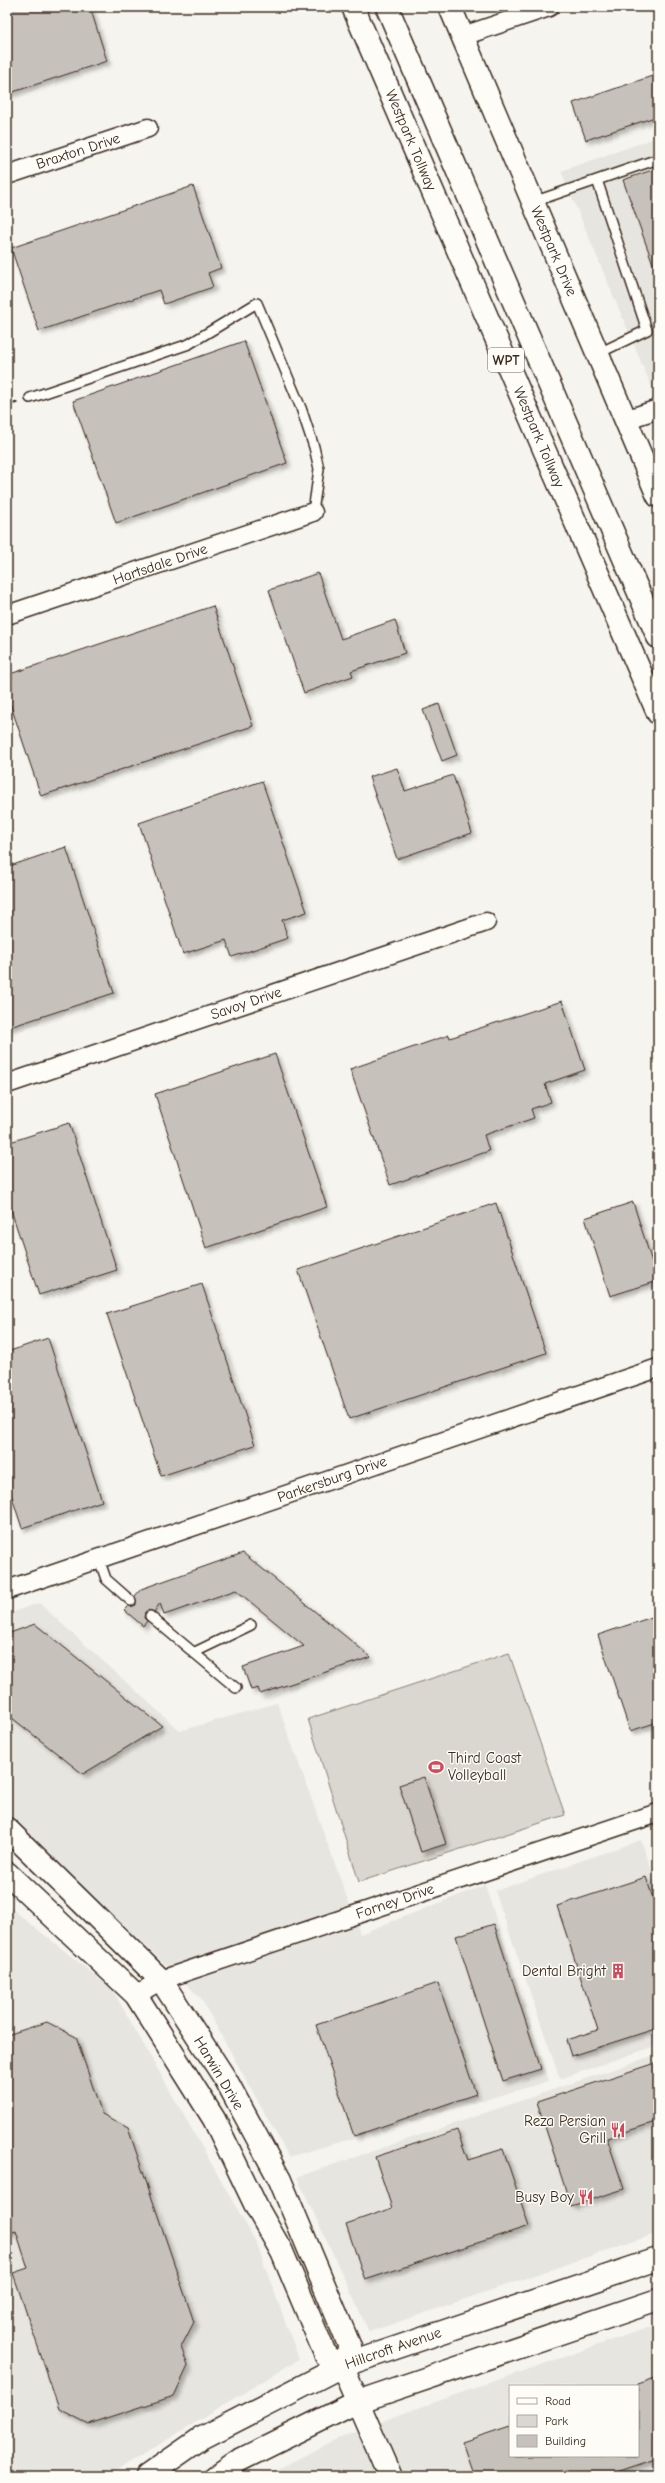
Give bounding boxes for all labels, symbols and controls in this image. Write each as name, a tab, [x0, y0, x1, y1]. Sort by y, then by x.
street label: Westpark Tollway	[382, 87, 441, 194]
street label: Braxton Drive	[34, 129, 123, 173]
street label: Westpark Drive	[527, 203, 581, 299]
road number: WPT	[488, 348, 524, 372]
street label: Westpark Tollway	[510, 384, 569, 491]
street label: Hartsdale Drive	[110, 539, 210, 589]
street label: Savoy Drive	[208, 982, 284, 1024]
street label: Parkersburg Drive	[275, 1452, 390, 1506]
place label: Third Coast Volleyball	[448, 1749, 522, 1784]
sports icon: Third Coast Volleyball	[427, 1758, 445, 1776]
street label: Forney Drive	[354, 1879, 437, 1923]
place label: Dental Bright	[522, 1962, 607, 1980]
building icon: Dental Bright	[609, 1962, 627, 1980]
street label: Harwin Drive	[190, 2033, 248, 2113]
place label: Reza Persian Grill	[524, 2112, 606, 2147]
restaurant icon: Reza Persian Grill	[609, 2121, 627, 2139]
place label: Busy Boy	[515, 2188, 574, 2206]
restaurant icon: Busy Boy	[577, 2188, 595, 2206]
street label: Hillcroft Avenue	[342, 2323, 444, 2373]
legend	[509, 2385, 639, 2457]
text: Road	[545, 2394, 571, 2408]
text: Park	[545, 2414, 568, 2428]
text: Building	[545, 2434, 586, 2448]

